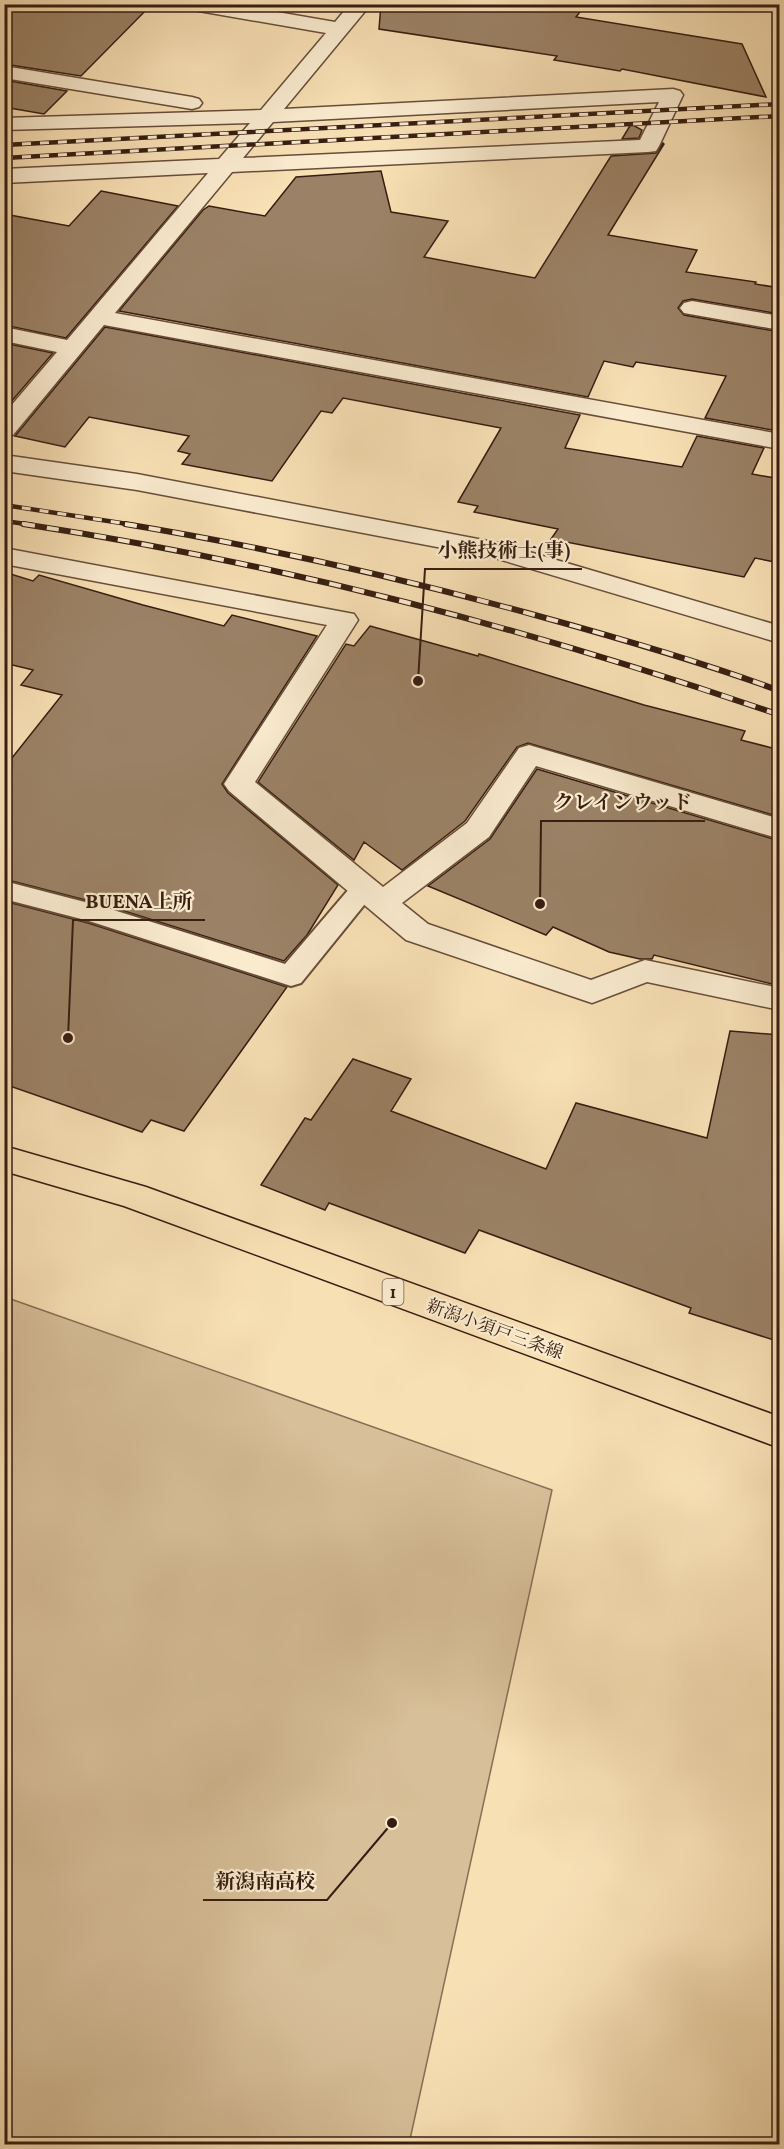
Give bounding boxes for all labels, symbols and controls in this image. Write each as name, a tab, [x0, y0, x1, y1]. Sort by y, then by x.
callout: 小熊技術士(事)	[425, 531, 582, 569]
text: 小熊技術士(事)	[438, 538, 570, 566]
callout: クレインウッド	[541, 783, 705, 821]
text: クレインウッド	[554, 790, 692, 818]
callout: BUENA上所	[73, 882, 205, 920]
text: BUENA上所	[85, 889, 193, 917]
road number: 1	[382, 1279, 404, 1305]
street label: 新潟小須戸三条線	[423, 1294, 566, 1367]
callout: 新潟南高校	[203, 1862, 327, 1900]
text: 新潟南高校	[215, 1869, 315, 1897]

